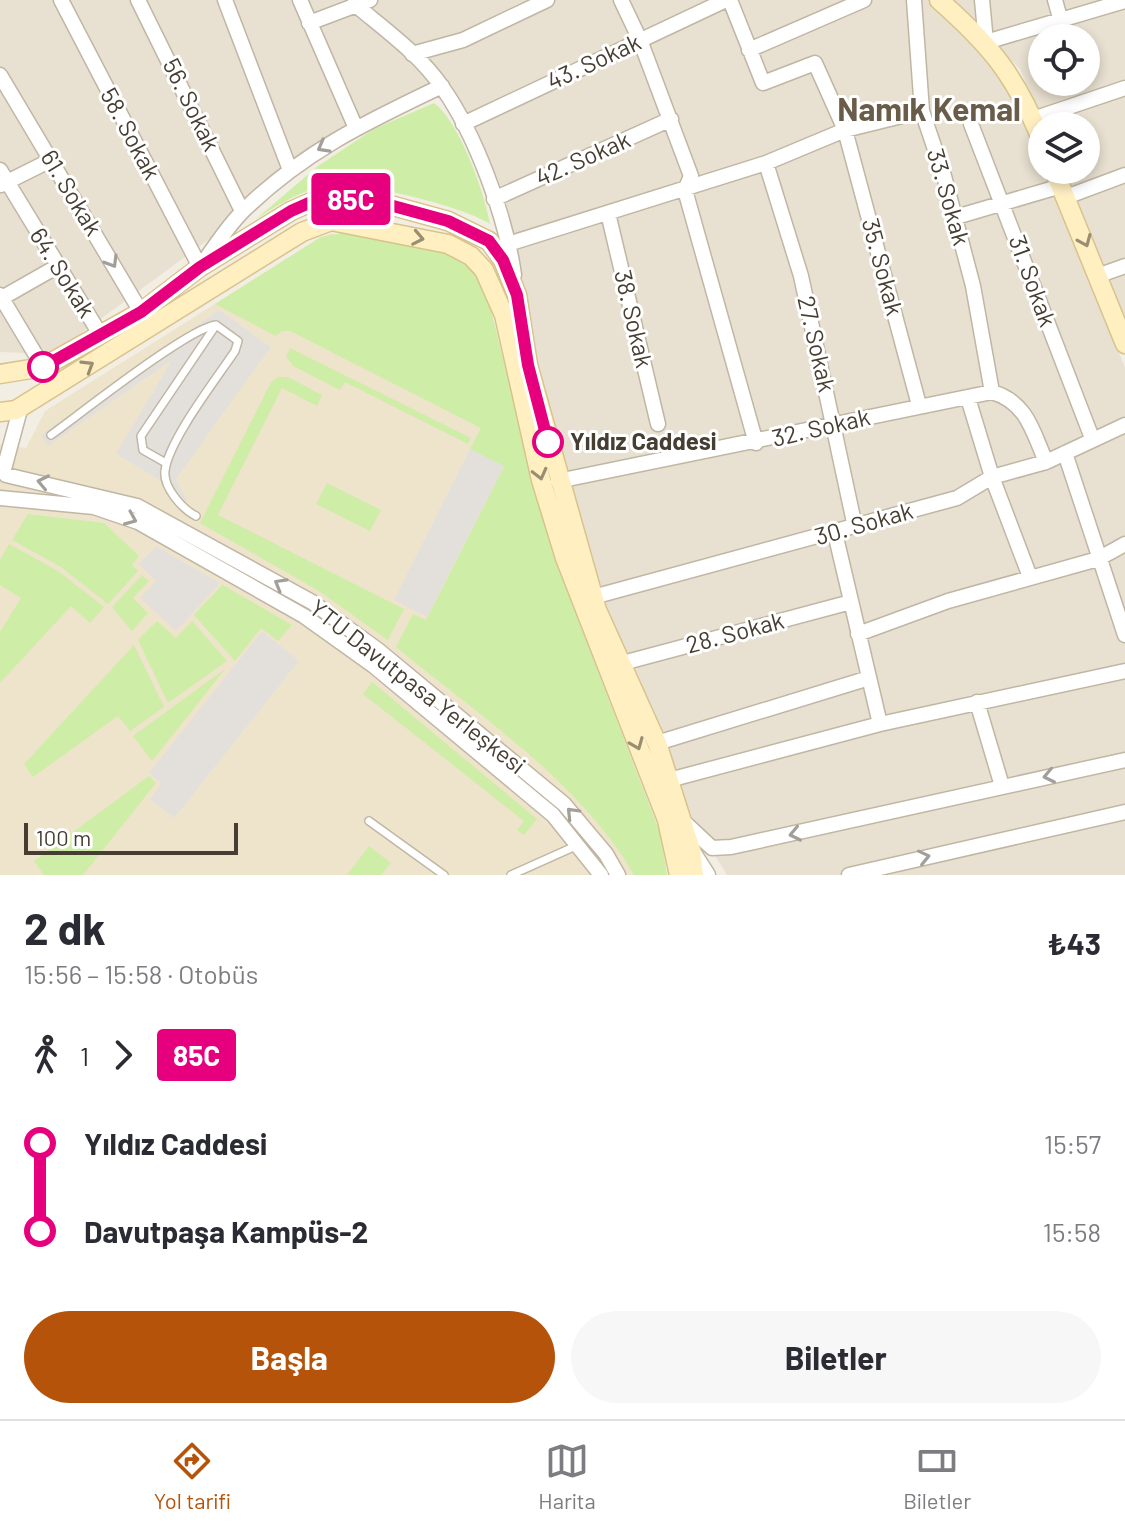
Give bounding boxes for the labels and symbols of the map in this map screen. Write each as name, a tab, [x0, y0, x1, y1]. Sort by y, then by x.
street label: 43. Sokak	[542, 26, 645, 95]
street label: 56. Sokak	[158, 53, 227, 155]
street label: 58. Sokak	[95, 83, 167, 184]
district label: Namık Kemal	[837, 89, 1021, 127]
street label: 42. Sokak	[530, 124, 634, 191]
one-way arrow	[317, 137, 332, 153]
street label: 61. Sokak	[35, 144, 109, 240]
street label: 33. Sokak	[922, 145, 977, 248]
line badge: 85C	[305, 173, 397, 225]
street label: 35. Sokak	[857, 215, 910, 318]
street label: 64. Sokak	[24, 222, 102, 322]
one-way arrow	[411, 229, 424, 246]
street label: 31. Sokak	[1003, 231, 1063, 330]
one-way arrow	[1076, 233, 1092, 248]
one-way arrow	[102, 254, 118, 268]
street label: 38. Sokak	[609, 267, 660, 370]
street label: 27. Sokak	[792, 293, 843, 395]
unlabelled marker	[28, 352, 58, 382]
one-way arrow	[79, 361, 94, 376]
street label: 32. Sokak	[769, 401, 873, 452]
place label: Yıldız Caddesi	[570, 426, 717, 455]
marker: Yıldız Caddesi	[533, 427, 563, 457]
one-way arrow	[531, 466, 548, 480]
one-way arrow	[36, 474, 50, 491]
street label: 30. Sokak	[811, 495, 916, 550]
one-way arrow	[123, 510, 138, 526]
one-way arrow	[274, 578, 288, 594]
street label: YTU Davutpasa Yerleşkesi	[304, 593, 532, 779]
street label: 28. Sokak	[683, 605, 787, 659]
one-way arrow	[627, 736, 644, 750]
one-way arrow	[1042, 767, 1056, 784]
one-way arrow	[567, 807, 581, 822]
scale bar	[24, 819, 238, 855]
one-way arrow	[789, 825, 802, 842]
one-way arrow	[917, 849, 931, 866]

